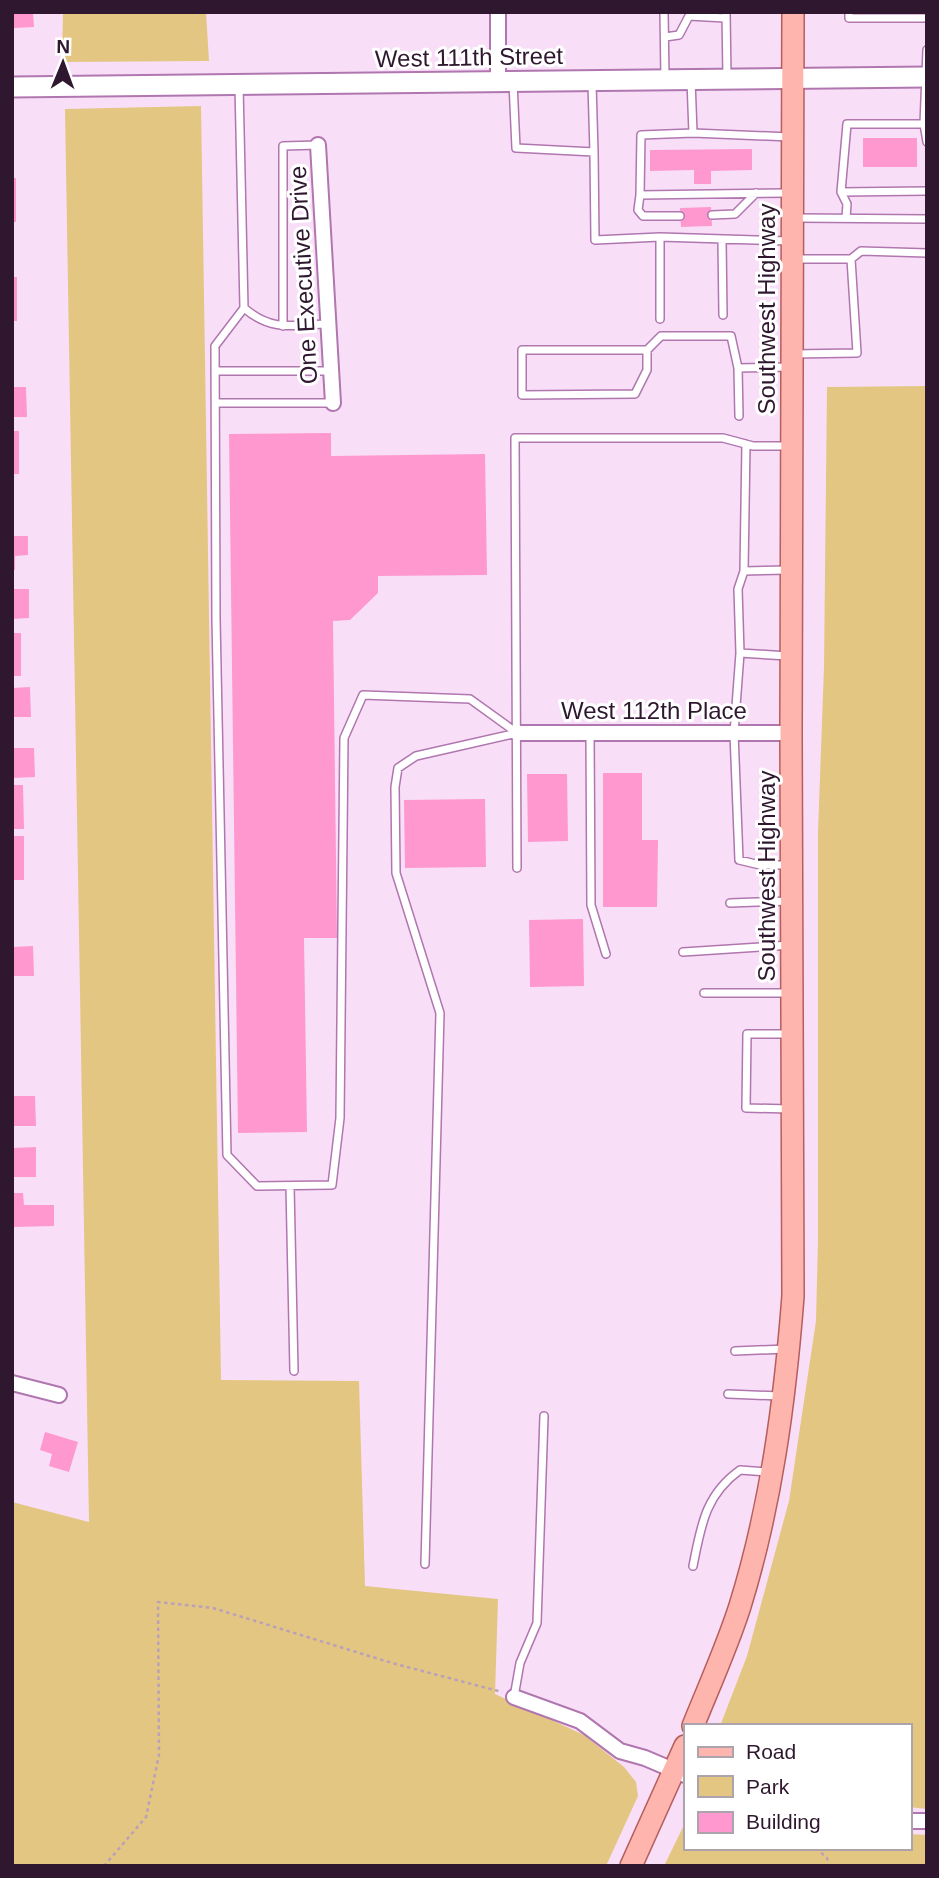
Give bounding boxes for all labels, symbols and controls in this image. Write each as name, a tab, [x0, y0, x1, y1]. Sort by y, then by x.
north arrow	[28, 28, 98, 98]
text: N	[56, 36, 70, 57]
street label: West 111th Street	[375, 42, 564, 72]
street label: One Executive Drive	[284, 165, 322, 385]
street label: Southwest Highway	[753, 204, 780, 414]
street label: West 112th Place	[561, 697, 747, 724]
street label: Southwest Highway	[753, 771, 780, 981]
legend	[684, 1724, 911, 1850]
text: Road	[746, 1740, 796, 1763]
text: Park	[746, 1775, 790, 1798]
text: Building	[746, 1810, 821, 1833]

